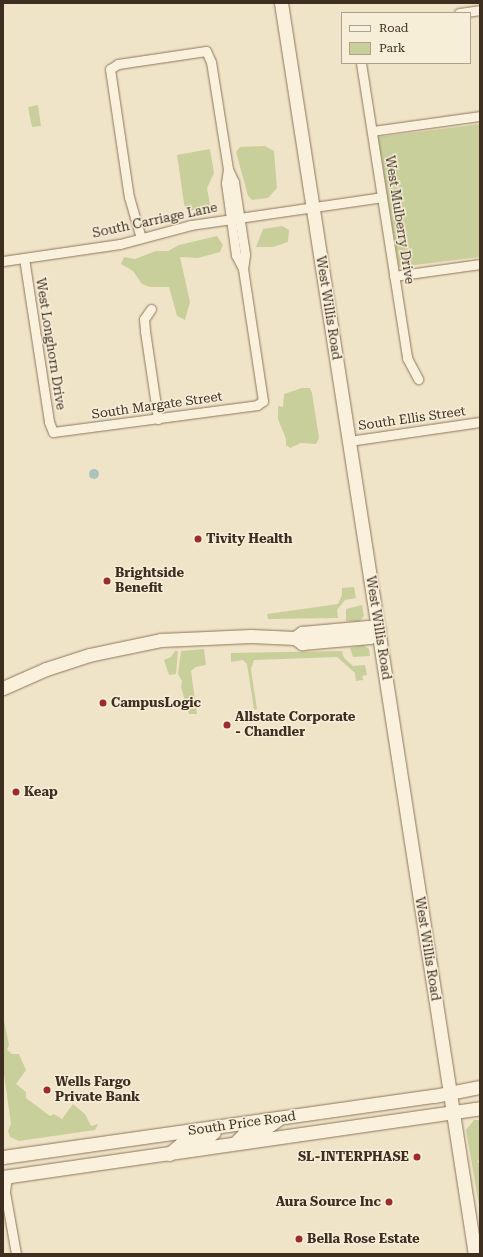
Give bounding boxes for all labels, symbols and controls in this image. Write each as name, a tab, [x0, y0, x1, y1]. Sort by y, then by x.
legend	[341, 12, 471, 64]
text: Road	[379, 21, 408, 35]
text: Park	[379, 41, 405, 55]
street label: West Mulberry Drive	[381, 155, 417, 285]
street label: South Carriage Lane	[91, 200, 219, 242]
street label: West Willis Road	[312, 255, 344, 361]
street label: West Longhorn Drive	[32, 277, 68, 411]
street label: South Margate Street	[91, 389, 223, 423]
street label: South Ellis Street	[357, 404, 467, 434]
place label: Tivity Health	[206, 531, 292, 547]
marker: Tivity Health	[193, 534, 203, 544]
place label: Brightside Benefit	[115, 566, 184, 597]
street label: West Willis Road	[362, 575, 394, 681]
marker: Brightside Benefit	[102, 576, 112, 586]
place label: CampusLogic	[111, 695, 201, 711]
marker: CampusLogic	[98, 698, 108, 708]
place label: Allstate Corporate - Chandler	[235, 710, 355, 741]
marker: Allstate Corporate - Chandler	[222, 720, 232, 730]
place label: Keap	[24, 784, 58, 800]
marker: Keap	[11, 787, 21, 797]
street label: West Willis Road	[411, 896, 443, 1002]
place label: Wells Fargo Private Bank	[55, 1075, 140, 1106]
marker: Wells Fargo Private Bank	[42, 1085, 52, 1095]
street label: South Price Road	[187, 1109, 297, 1139]
place label: SL-INTERPHASE	[298, 1149, 409, 1165]
marker: SL-INTERPHASE	[412, 1152, 422, 1162]
place label: Aura Source Inc	[276, 1194, 381, 1210]
marker: Aura Source Inc	[384, 1197, 394, 1207]
place label: Bella Rose Estate	[307, 1231, 420, 1247]
marker: Bella Rose Estate	[294, 1234, 304, 1244]

